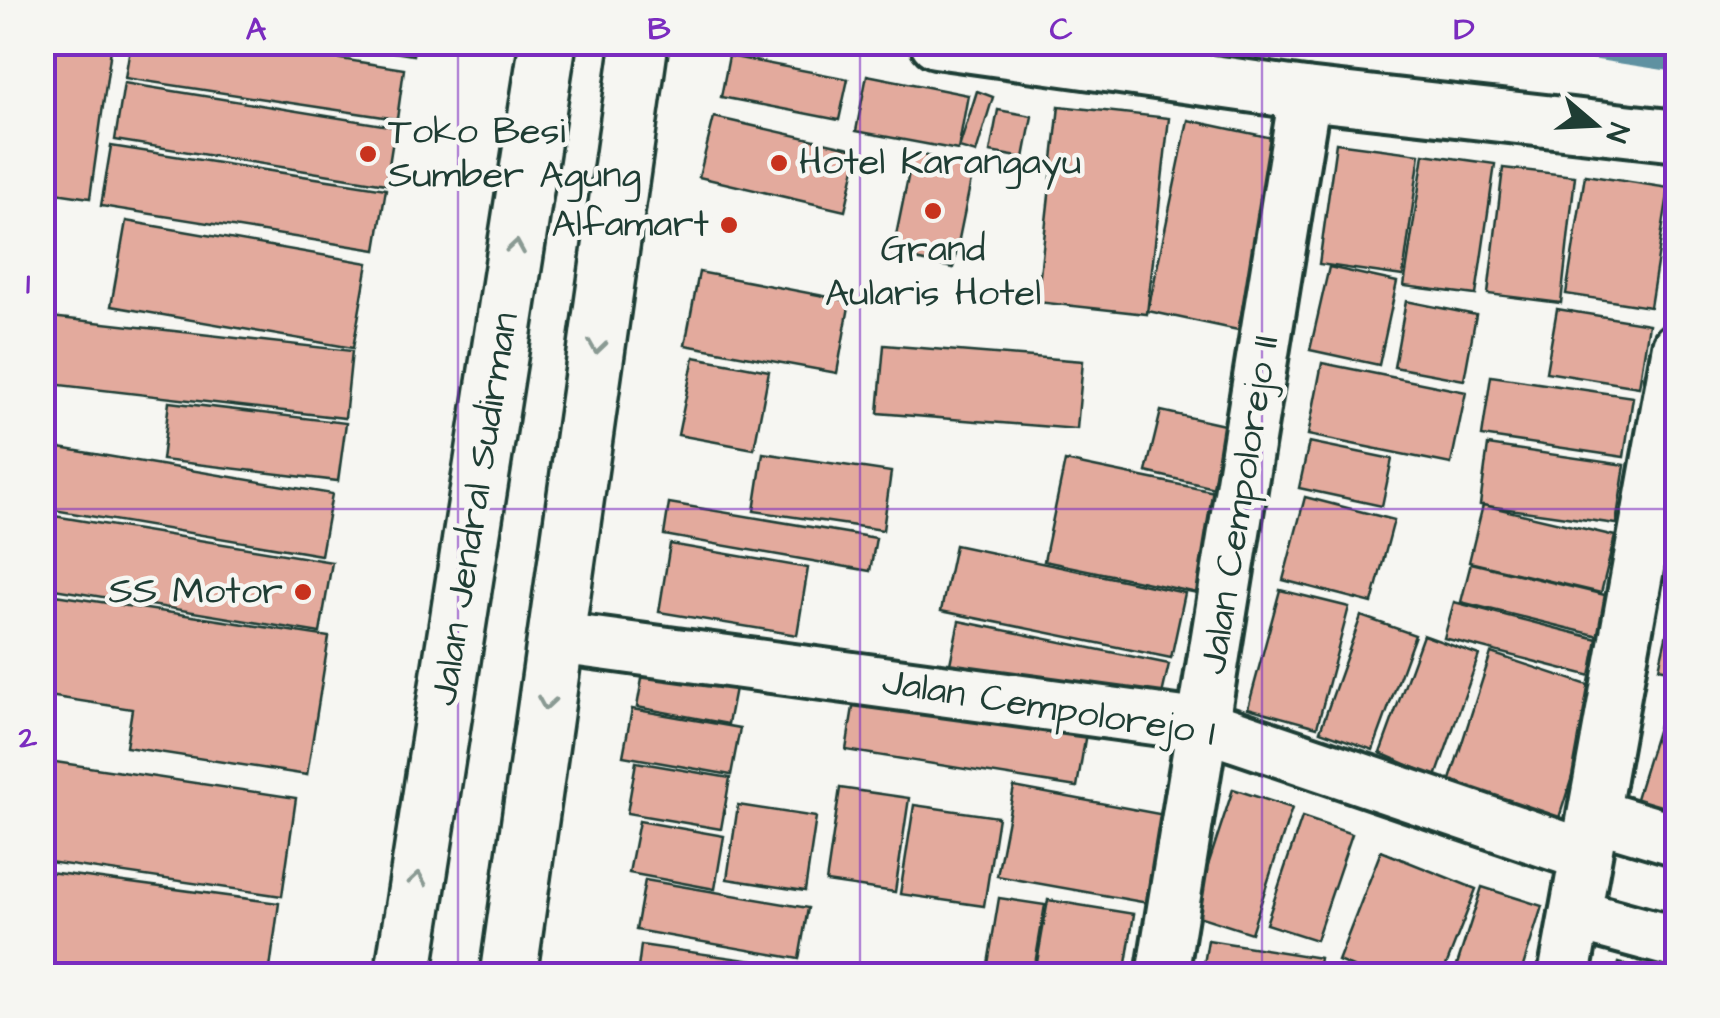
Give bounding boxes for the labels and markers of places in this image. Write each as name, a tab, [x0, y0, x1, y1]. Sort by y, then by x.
place label: Toko Besi Sumber Agung	[388, 106, 641, 202]
place label: Hotel Karangayu	[799, 137, 1081, 190]
marker: Toko Besi Sumber Agung	[357, 143, 379, 165]
marker: Hotel Karangayu	[768, 152, 790, 174]
place label: Alfamart	[552, 199, 709, 251]
marker: Grand Aularis Hotel	[922, 200, 944, 222]
marker: Alfamart	[718, 214, 740, 236]
place label: Grand Aularis Hotel	[825, 224, 1041, 320]
place label: SS Motor	[108, 566, 283, 618]
marker: SS Motor	[292, 581, 314, 603]

